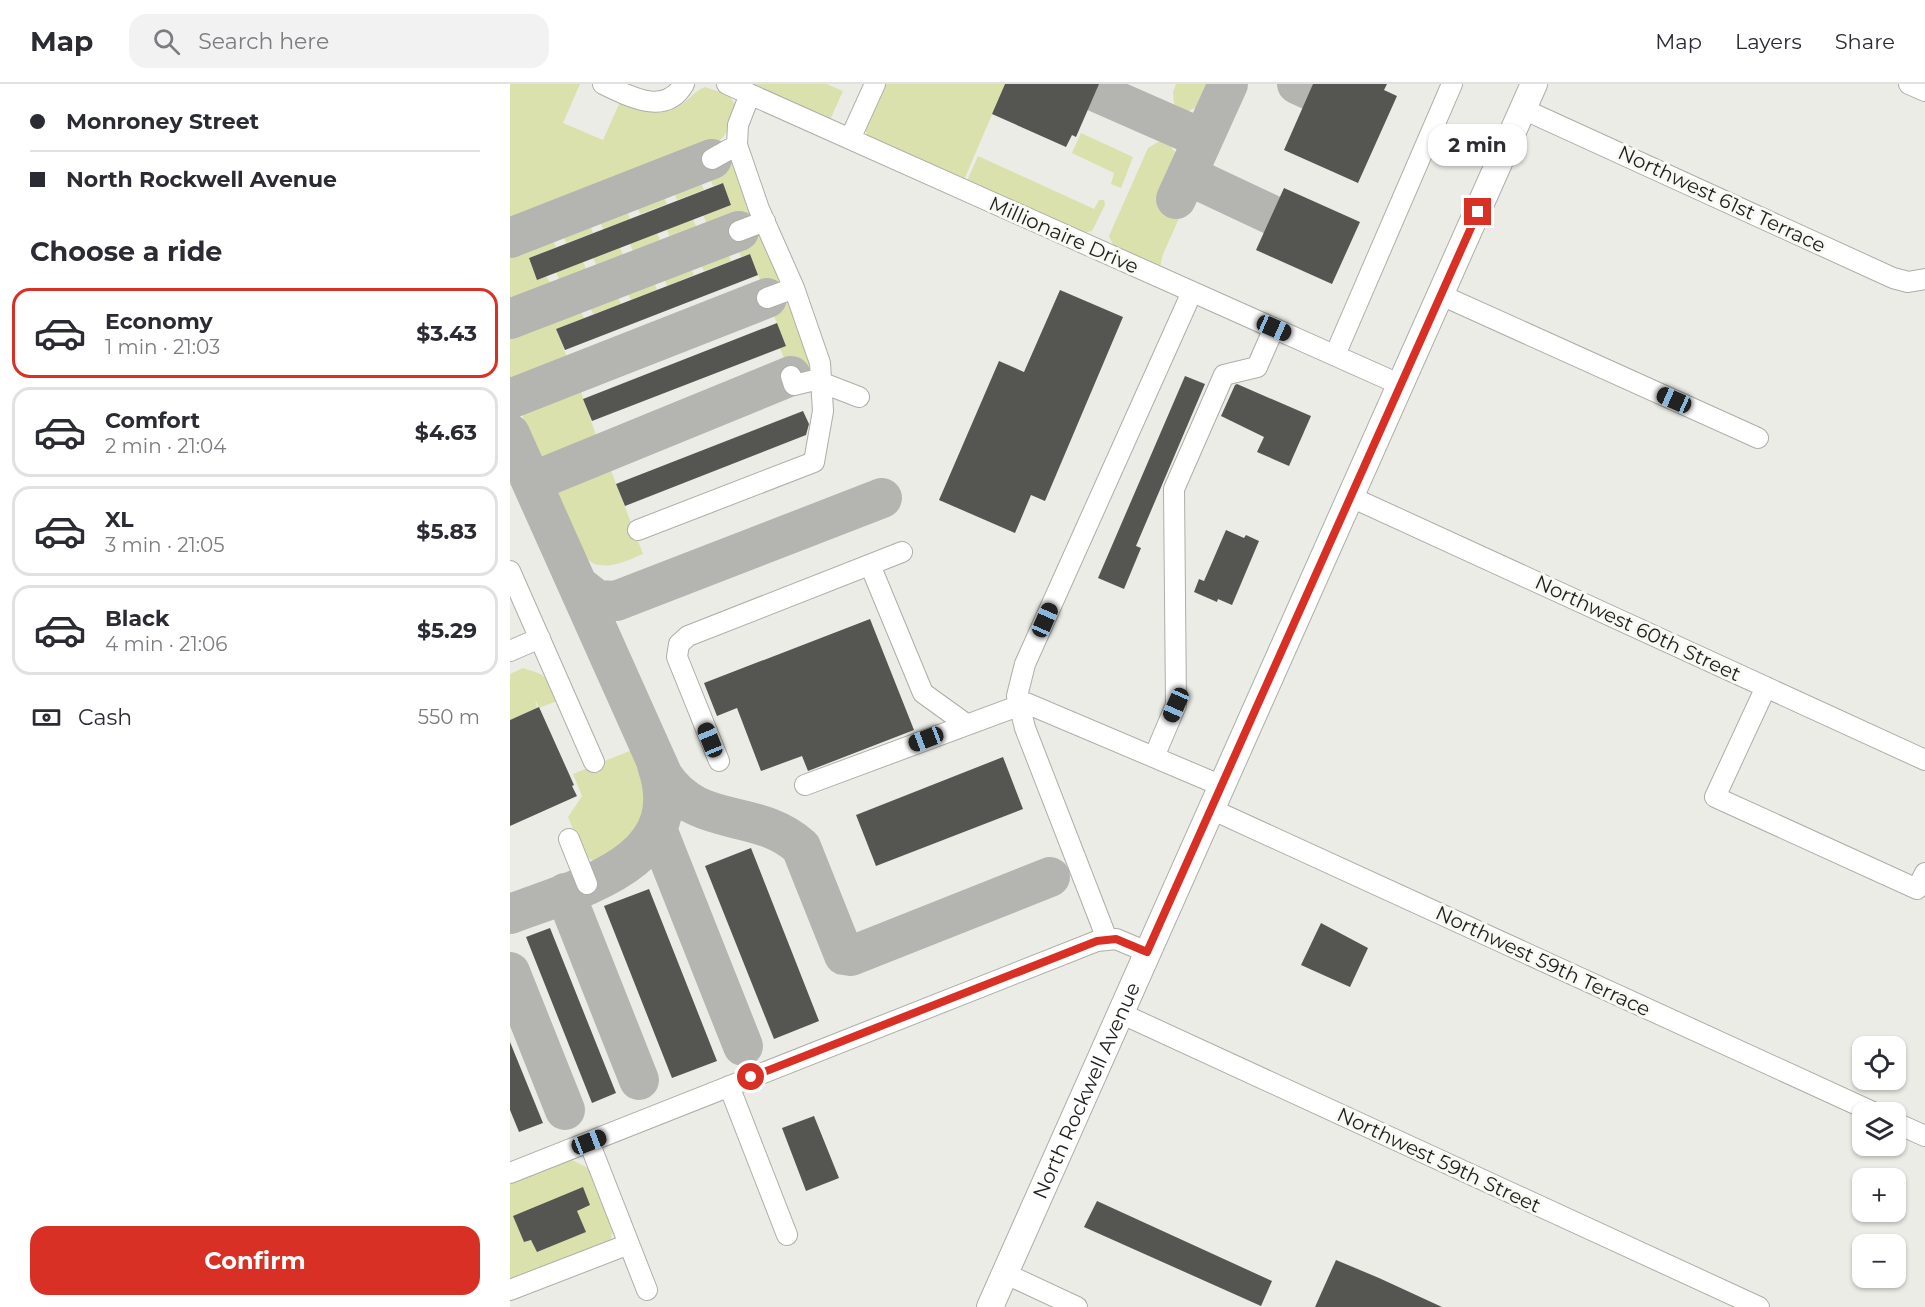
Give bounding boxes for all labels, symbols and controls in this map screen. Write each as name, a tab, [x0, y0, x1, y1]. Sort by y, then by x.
search box	[129, 14, 549, 68]
text: Map	[30, 24, 93, 58]
icon: search	[150, 25, 183, 58]
text: Search here	[198, 28, 329, 55]
text: Map	[1655, 29, 1702, 54]
text: Layers	[1735, 29, 1802, 54]
text: Share	[1835, 29, 1895, 54]
text: Monroney Street	[66, 108, 259, 135]
callout: 2 min	[1428, 125, 1528, 167]
text: 2 min	[1448, 133, 1507, 157]
street label: Northwest 61st Terrace	[1614, 140, 1830, 258]
text: North Rockwell Avenue	[66, 166, 337, 193]
street label: Millionaire Drive	[985, 191, 1143, 279]
route end	[1464, 198, 1491, 225]
text: Choose a ride	[30, 235, 222, 268]
icon: car	[33, 306, 87, 360]
text: Economy	[105, 308, 213, 335]
car	[1254, 312, 1294, 344]
text: $3.43	[416, 320, 477, 347]
text: 1 min · 21:03	[105, 335, 220, 359]
car	[1654, 384, 1694, 416]
icon: car	[33, 405, 87, 459]
text: Comfort	[105, 407, 200, 434]
text: $4.63	[415, 419, 477, 446]
text: 2 min · 21:04	[105, 434, 227, 458]
icon: car	[33, 504, 87, 558]
text: XL	[105, 506, 134, 533]
text: $5.83	[416, 518, 477, 545]
text: 3 min · 21:05	[105, 533, 225, 557]
street label: Northwest 60th Street	[1531, 570, 1745, 686]
car	[1029, 600, 1061, 640]
icon: car	[33, 603, 87, 657]
text: Black	[105, 605, 169, 632]
text: $5.29	[417, 617, 477, 644]
text: 4 min · 21:06	[105, 632, 227, 656]
car	[1160, 685, 1192, 725]
icon: cash	[30, 701, 63, 734]
text: Cash	[78, 704, 132, 731]
text: 550 m	[418, 705, 480, 729]
car	[695, 720, 725, 760]
car	[906, 724, 946, 754]
street label: Northwest 59th Terrace	[1432, 901, 1654, 1021]
street label: North Rockwell Avenue	[1028, 978, 1145, 1202]
map controls	[1852, 1036, 1906, 1288]
button: locate	[1852, 1036, 1906, 1090]
route start	[737, 1063, 764, 1090]
street label: Northwest 59th Street	[1333, 1102, 1545, 1218]
button: layers	[1852, 1102, 1906, 1156]
car	[569, 1127, 609, 1157]
button: +	[1852, 1168, 1906, 1222]
button: Confirm	[30, 1226, 480, 1295]
button: −	[1852, 1234, 1906, 1288]

